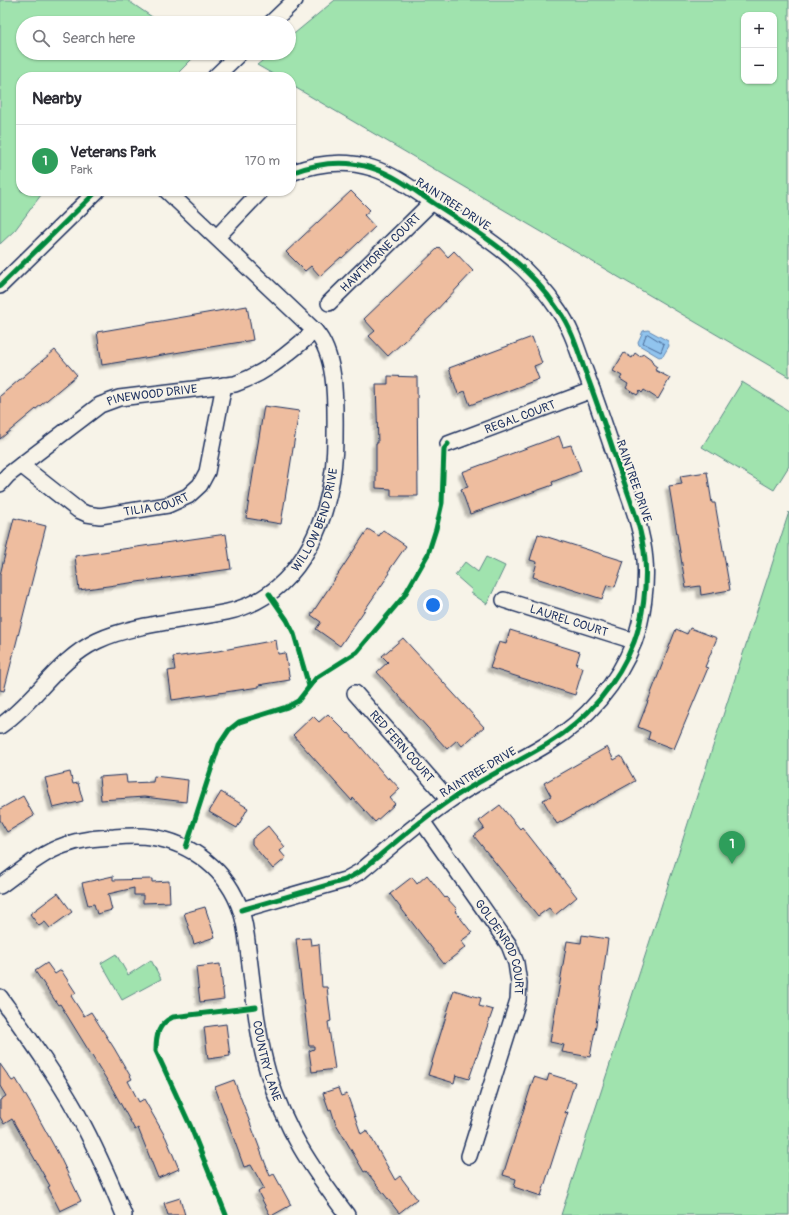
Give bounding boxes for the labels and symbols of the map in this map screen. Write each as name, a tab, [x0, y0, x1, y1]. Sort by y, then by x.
street label: RAINTREE DRIVE	[412, 175, 493, 234]
street label: HAWTHORNE COURT	[337, 210, 424, 296]
street label: PINEWOOD DRIVE	[105, 382, 198, 410]
street label: REGAL COURT	[483, 397, 558, 438]
street label: RAINTREE DRIVE	[612, 438, 655, 524]
street label: WILLOW BEND DRIVE	[288, 467, 341, 575]
street label: TILIA COURT	[123, 490, 192, 520]
your location	[423, 595, 443, 615]
street label: LAUREL COURT	[528, 602, 610, 640]
street label: RED FERN COURT	[366, 708, 437, 786]
street label: RAINTREE DRIVE	[437, 744, 519, 801]
pin: 1	[719, 831, 745, 864]
street label: GOLDENROD COURT	[471, 897, 526, 995]
street label: COUNTRY LANE	[249, 1020, 284, 1104]

